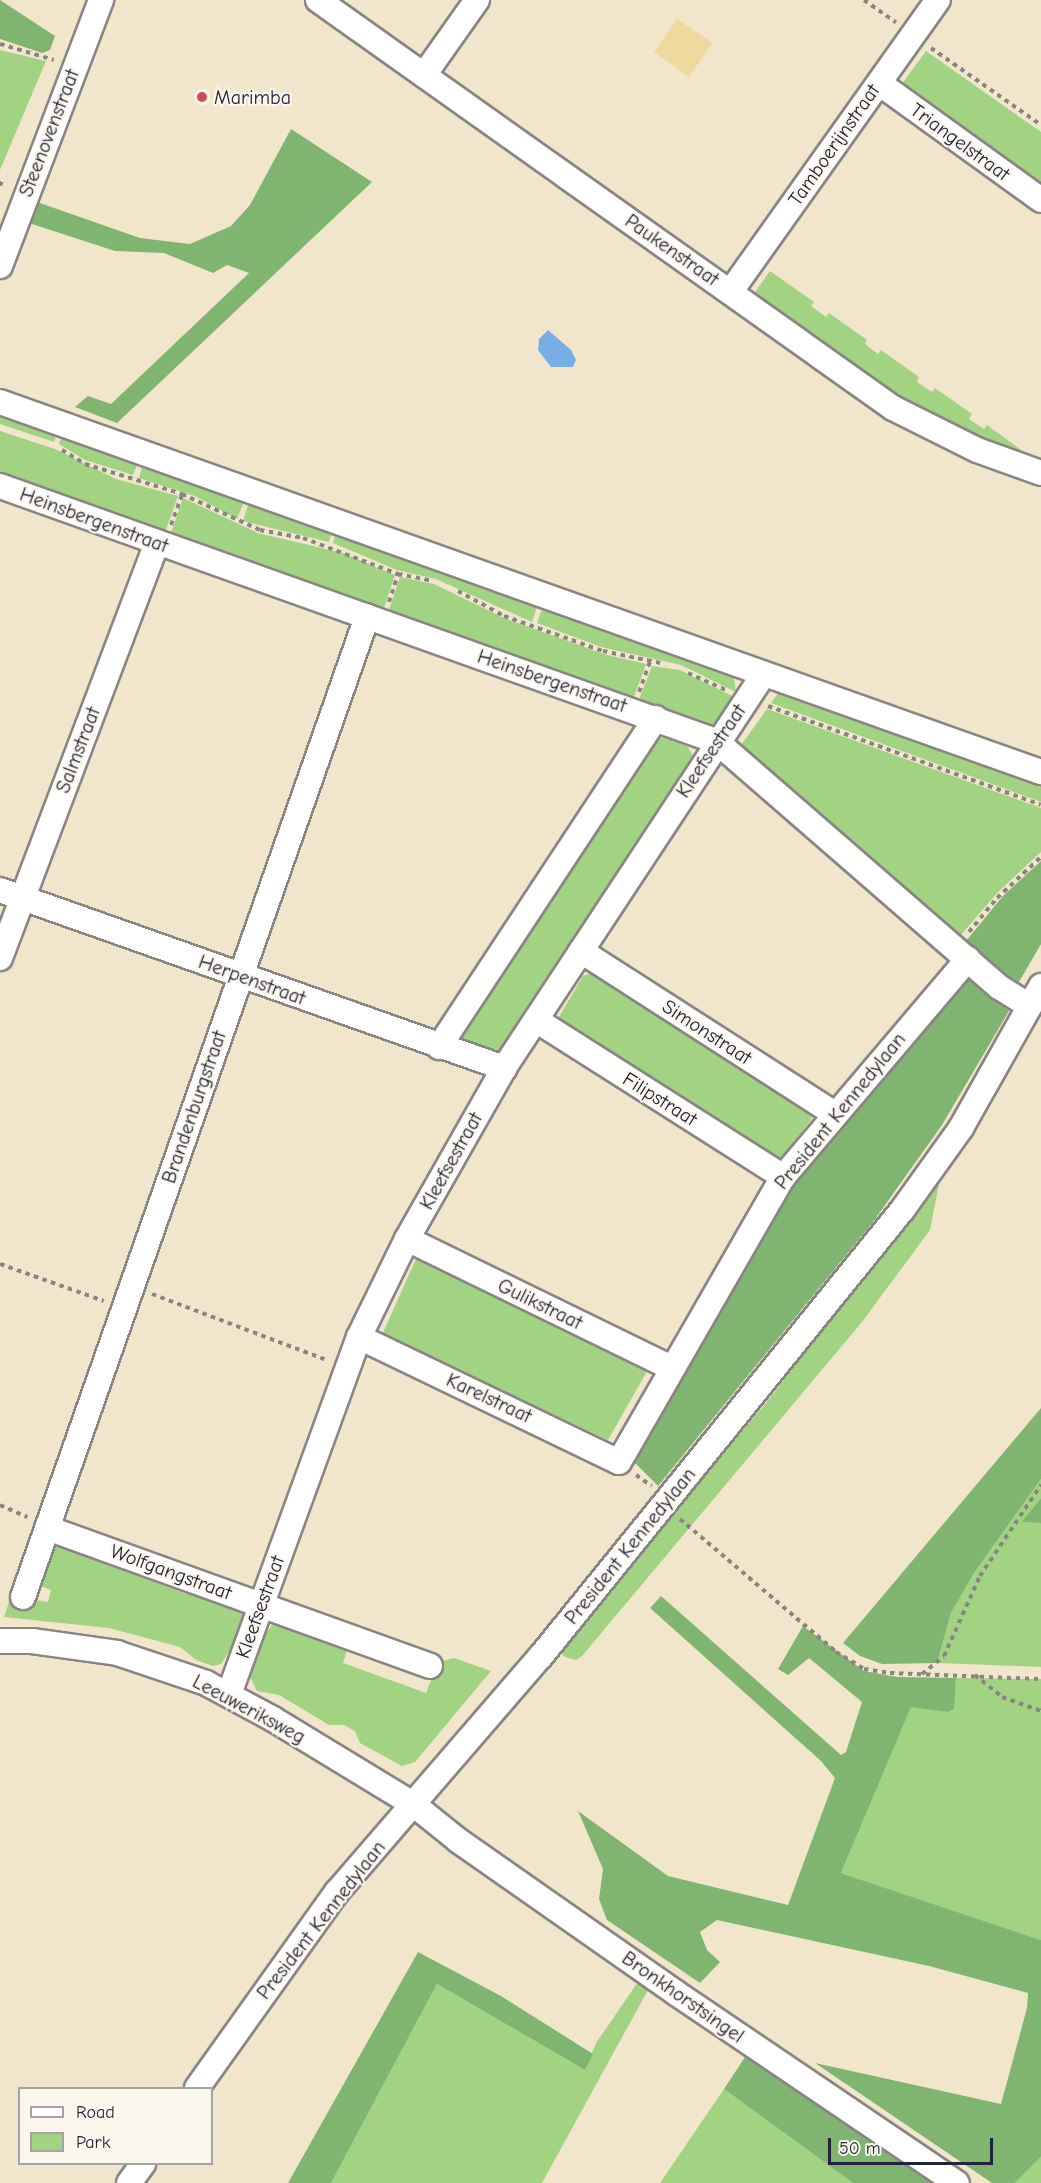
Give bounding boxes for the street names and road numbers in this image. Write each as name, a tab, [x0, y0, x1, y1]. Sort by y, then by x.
street label: Steenovenstraat	[14, 66, 84, 200]
street label: Tamboerijnstraat	[783, 80, 885, 210]
street label: Triangelstraat	[906, 98, 1014, 186]
street label: Paukenstraat	[620, 209, 724, 291]
street label: Heinsbergenstraat	[17, 482, 171, 558]
street label: Heinsbergenstraat	[474, 644, 630, 718]
street label: Kleefsestraat	[671, 700, 751, 802]
street label: Salmstraat	[51, 704, 105, 796]
street label: Herpenstraat	[195, 950, 309, 1010]
street label: Simonstraat	[658, 994, 756, 1070]
street label: Brandenburgstraat	[157, 1028, 231, 1186]
street label: President Kennedylaan	[769, 1028, 911, 1194]
street label: Filipstraat	[618, 1067, 702, 1131]
street label: Kleefsestraat	[414, 1108, 488, 1214]
street label: Gulikstraat	[494, 1273, 586, 1335]
street label: Karelstraat	[442, 1368, 536, 1428]
street label: President Kennedylaan	[559, 1463, 701, 1629]
street label: Wolfgangstraat	[107, 1539, 235, 1605]
street label: Kleefsestraat	[230, 1552, 290, 1662]
street label: Leeuweriksweg	[189, 1669, 309, 1749]
street label: President Kennedylaan	[252, 1836, 390, 2004]
street label: Bronkhorstsingel	[617, 1946, 749, 2048]

